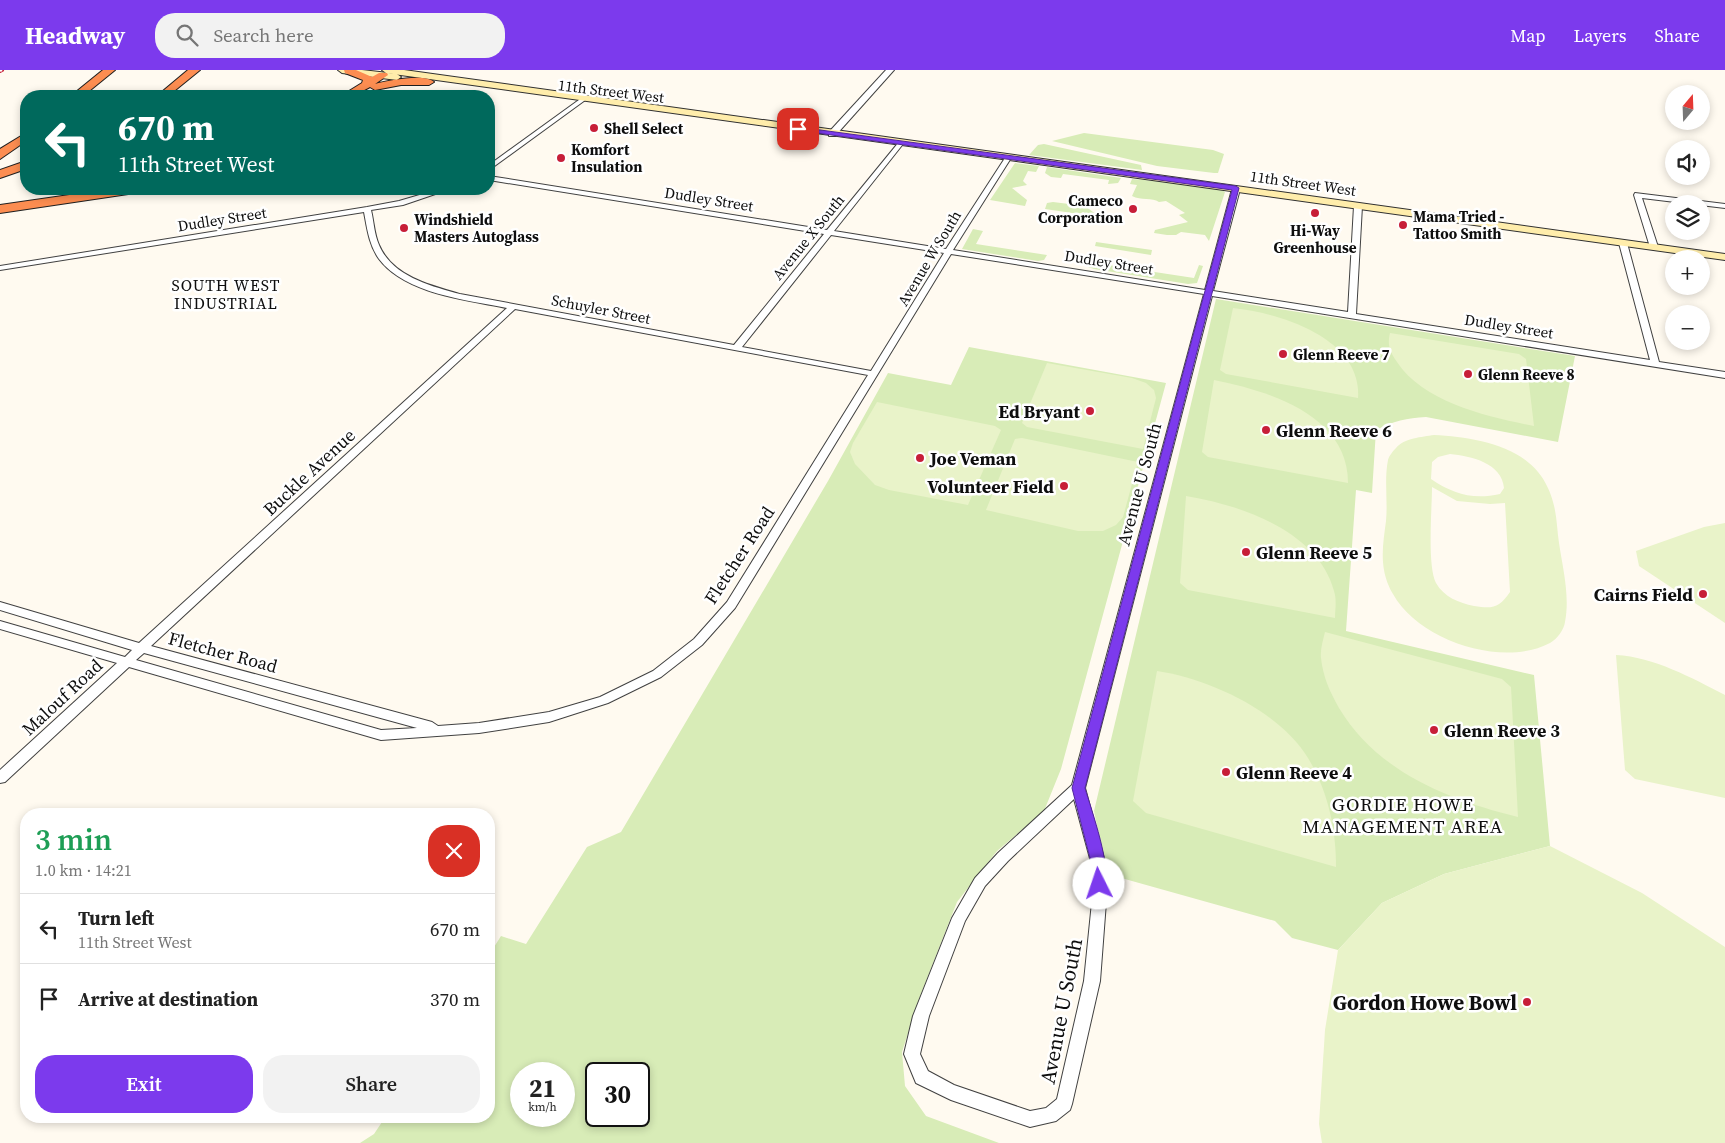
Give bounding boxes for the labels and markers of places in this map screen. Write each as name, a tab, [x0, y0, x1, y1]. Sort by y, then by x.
pin	[777, 108, 819, 150]
place label: Shell Select	[604, 118, 684, 139]
marker: Shell Select	[588, 122, 600, 134]
place label: Komfort Insulation	[571, 139, 642, 177]
marker: Komfort Insulation	[555, 152, 567, 164]
place label: Cameco Corporation	[1038, 190, 1124, 228]
marker: Cameco Corporation	[1127, 203, 1139, 215]
place label: Mama Tried - Tattoo Smith	[1413, 206, 1504, 244]
marker: Hi-Way Greenhouse	[1309, 207, 1321, 219]
place label: Windshield Masters Autoglass	[414, 209, 539, 247]
marker: Mama Tried - Tattoo Smith	[1397, 219, 1409, 231]
place label: Hi-Way Greenhouse	[1273, 220, 1357, 258]
marker: Windshield Masters Autoglass	[398, 222, 410, 234]
place label: Glenn Reeve 7	[1293, 344, 1390, 365]
marker: Glenn Reeve 7	[1277, 348, 1289, 360]
place label: Glenn Reeve 8	[1478, 364, 1575, 385]
marker: Glenn Reeve 8	[1462, 368, 1474, 380]
place label: Ed Bryant	[998, 399, 1081, 424]
marker: Ed Bryant	[1084, 405, 1096, 417]
place label: Glenn Reeve 6	[1276, 418, 1392, 443]
marker: Glenn Reeve 6	[1260, 424, 1272, 436]
place label: Joe Veman	[929, 446, 1016, 471]
marker: Joe Veman	[914, 452, 926, 464]
place label: Volunteer Field	[927, 474, 1054, 499]
marker: Volunteer Field	[1058, 480, 1070, 492]
place label: Glenn Reeve 5	[1256, 540, 1372, 565]
marker: Glenn Reeve 5	[1240, 546, 1252, 558]
place label: Cairns Field	[1594, 582, 1693, 607]
marker: Cairns Field	[1697, 588, 1709, 600]
place label: Glenn Reeve 3	[1444, 718, 1560, 743]
marker: Glenn Reeve 3	[1428, 724, 1440, 736]
place label: Glenn Reeve 4	[1236, 760, 1352, 785]
marker: Glenn Reeve 4	[1220, 766, 1232, 778]
place label: Gordon Howe Bowl	[1333, 988, 1517, 1017]
marker: Gordon Howe Bowl	[1521, 996, 1533, 1008]

